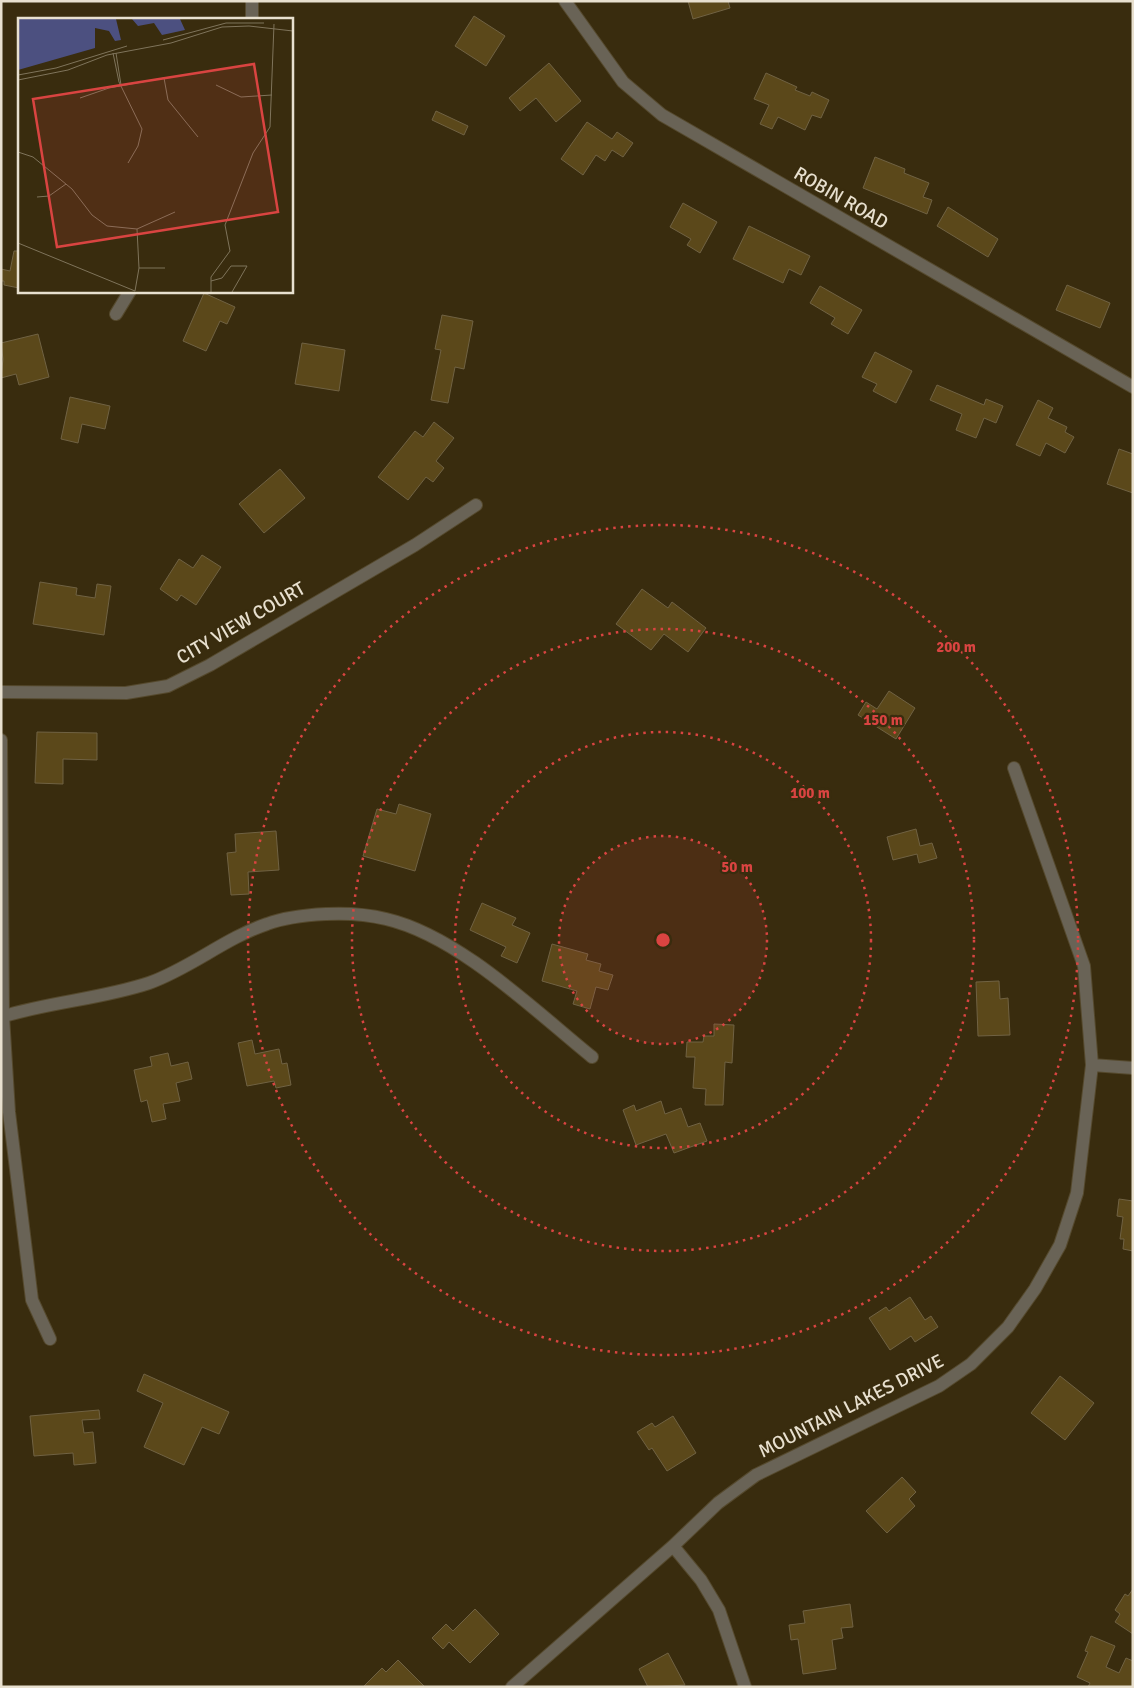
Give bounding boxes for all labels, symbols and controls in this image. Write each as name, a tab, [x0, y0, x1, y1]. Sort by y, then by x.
inset map	[18, 18, 292, 292]
street label: ROBIN ROAD	[789, 161, 893, 235]
street label: CITY VIEW COURT	[172, 576, 310, 670]
text: 200 m	[936, 638, 976, 656]
text: 150 m	[863, 711, 903, 729]
text: 100 m	[790, 784, 830, 802]
text: 50 m	[721, 858, 753, 876]
centre of rings	[654, 931, 672, 949]
street label: MOUNTAIN LAKES DRIVE	[754, 1349, 948, 1463]

